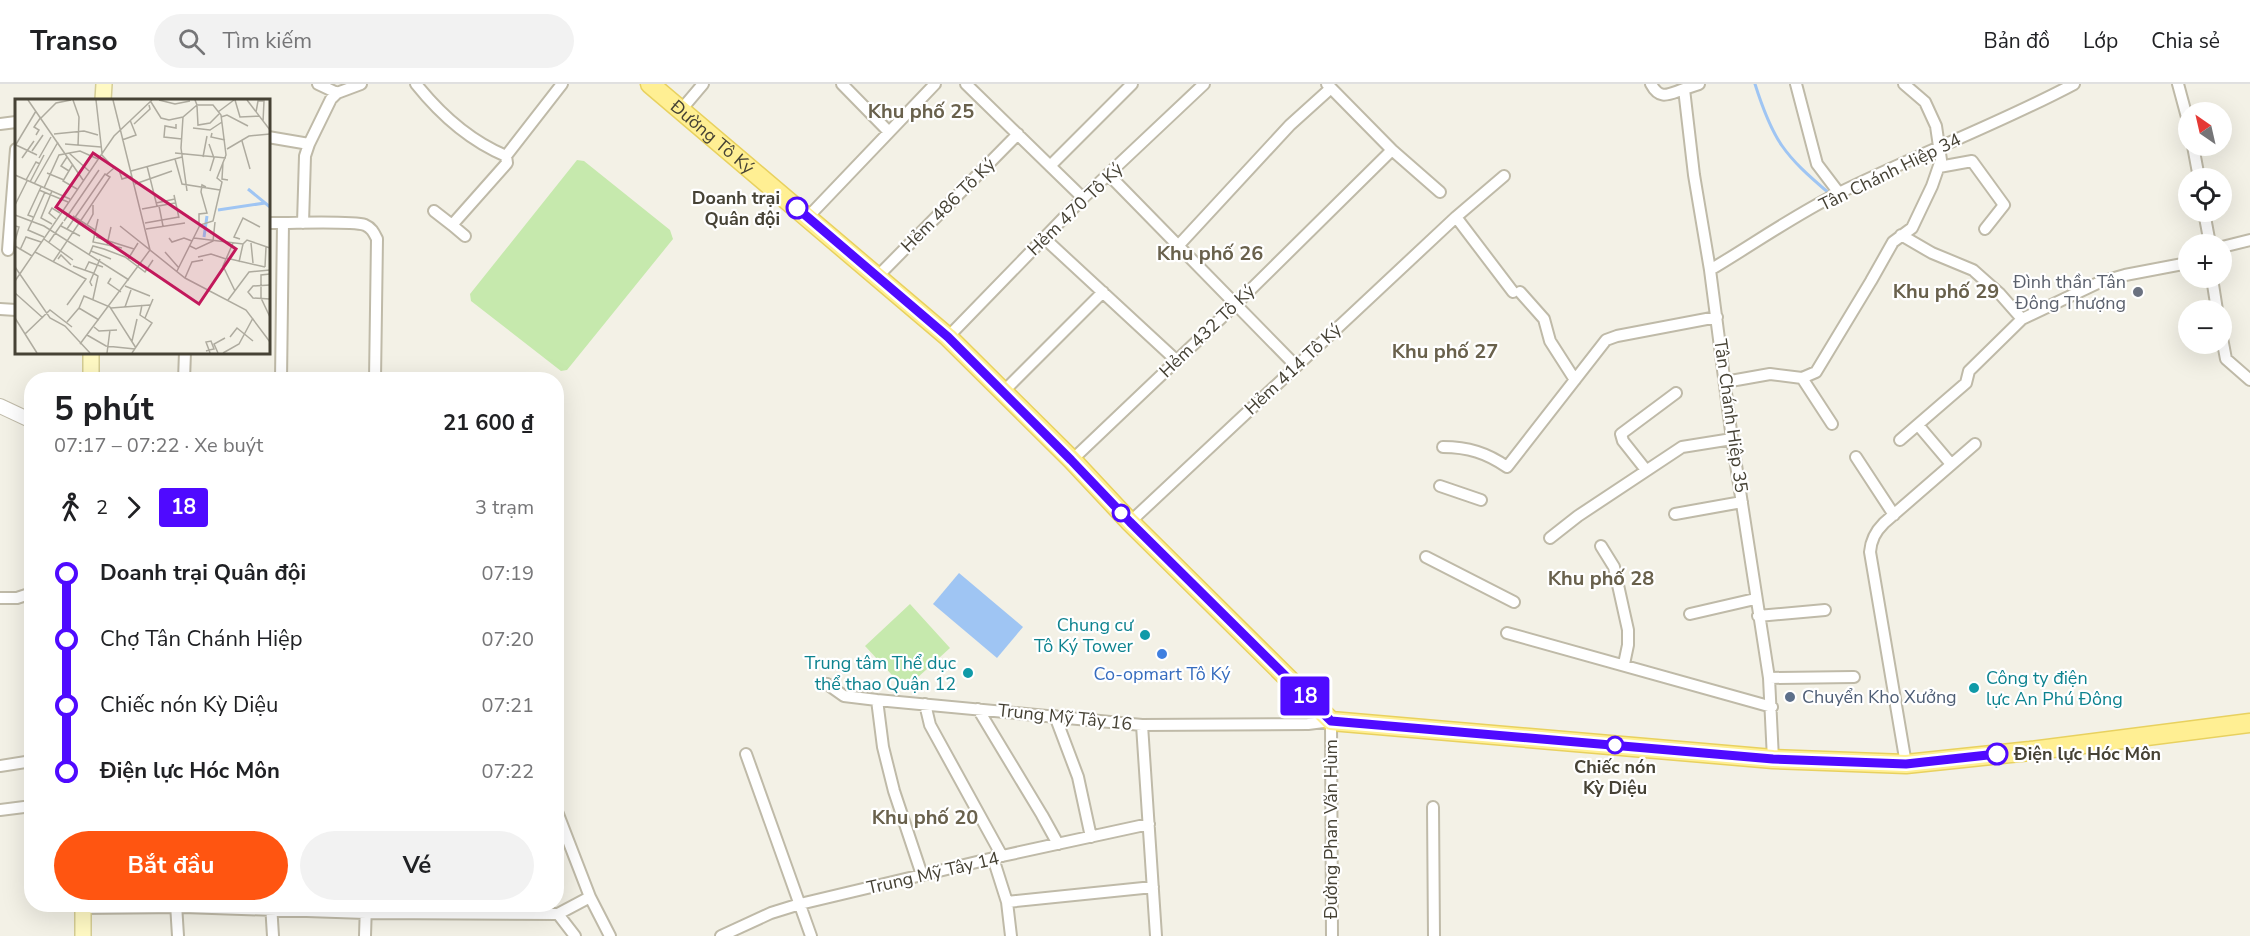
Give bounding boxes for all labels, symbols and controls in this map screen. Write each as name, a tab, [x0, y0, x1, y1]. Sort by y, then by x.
search box	[154, 14, 574, 68]
text: Transo	[30, 22, 118, 60]
icon: search	[175, 25, 208, 58]
text: Tìm kiếm	[223, 26, 312, 56]
text: Bản đồ	[1983, 27, 2050, 55]
text: Lớp	[2083, 27, 2118, 55]
text: Chia sẻ	[2151, 27, 2220, 55]
street label: Đường Tô Ký	[665, 94, 760, 180]
district label: Khu phố 25	[868, 98, 974, 125]
inset map	[15, 99, 270, 354]
north arrow	[2178, 102, 2232, 156]
map controls	[2178, 102, 2232, 354]
street label: Tân Chánh Hiệp 34	[1815, 127, 1965, 217]
street label: Hẻm 486 Tô Ký	[896, 152, 1001, 257]
street label: Hẻm 470 Tô Ký	[1022, 157, 1129, 261]
button: locate	[2178, 168, 2232, 222]
place label: Doanh trại Quân đội	[692, 186, 780, 231]
marker: Doanh trại Quân đội	[786, 197, 808, 219]
button: +	[2178, 234, 2232, 288]
district label: Khu phố 26	[1157, 240, 1263, 267]
place label: Đình thần Tân Đông Thượng	[2012, 270, 2126, 315]
district label: Khu phố 29	[1893, 278, 1999, 305]
street label: Hẻm 432 Tô Ký	[1154, 279, 1261, 383]
marker: Đình thần Tân Đông Thượng	[2131, 285, 2145, 299]
button: −	[2178, 300, 2232, 354]
street label: Hẻm 414 Tô Ký	[1239, 317, 1347, 420]
district label: Khu phố 27	[1392, 338, 1498, 365]
street label: Tân Chánh Hiệp 35	[1708, 338, 1754, 494]
text: 5 phút	[54, 387, 154, 432]
text: 21 600 ₫	[443, 408, 534, 438]
text: 07:17 – 07:22 · Xe buýt	[54, 432, 263, 459]
icon: walk	[54, 491, 87, 524]
icon: forward	[117, 491, 150, 524]
text: 18	[171, 493, 196, 521]
text: 2	[96, 494, 108, 521]
text: 3 trạm	[475, 494, 534, 521]
unlabelled marker	[1112, 504, 1130, 522]
text: Doanh trại Quân đội	[100, 558, 306, 588]
text: 07:19	[481, 560, 534, 587]
district label: Khu phố 28	[1548, 565, 1654, 592]
place label: Chung cư Tô Ký Tower	[1034, 613, 1134, 658]
text: Chợ Tân Chánh Hiệp	[100, 624, 303, 654]
text: 07:20	[481, 626, 534, 653]
marker: Chung cư Tô Ký Tower	[1138, 628, 1152, 642]
marker: Co-opmart Tô Ký	[1155, 647, 1169, 661]
place label: Trung tâm Thể dục thể thao Quận 12	[805, 651, 956, 696]
place label: Co-opmart Tô Ký	[1093, 662, 1231, 686]
marker: Trung tâm Thể dục thể thao Quận 12	[961, 666, 975, 680]
place label: Công ty điện lực An Phú Đông	[1986, 666, 2123, 711]
line badge: 18	[1278, 676, 1332, 716]
marker: Công ty điện lực An Phú Đông	[1967, 681, 1981, 695]
text: 18	[1292, 682, 1318, 710]
place label: Chuyển Kho Xưởng	[1802, 685, 1957, 709]
text: Chiếc nón Kỳ Diệu	[100, 690, 278, 720]
marker: Chuyển Kho Xưởng	[1783, 690, 1797, 704]
text: 07:21	[481, 692, 534, 719]
street label: Trung Mỹ Tây 16	[997, 698, 1133, 736]
marker: Chiếc nón Kỳ Diệu	[1606, 736, 1624, 754]
street label: Đường Phan Văn Hùm	[1319, 739, 1343, 920]
place label: Điện lực Hóc Môn	[2013, 742, 2161, 766]
marker: Điện lực Hóc Môn	[1986, 743, 2008, 765]
place label: Chiếc nón Kỳ Diệu	[1574, 755, 1656, 800]
text: Điện lực Hóc Môn	[100, 756, 280, 786]
text: 07:22	[481, 758, 534, 785]
district label: Khu phố 20	[872, 804, 978, 831]
button: Bắt đầu	[54, 831, 288, 900]
button: Vé	[300, 831, 534, 900]
street label: Trung Mỹ Tây 14	[865, 846, 1002, 900]

